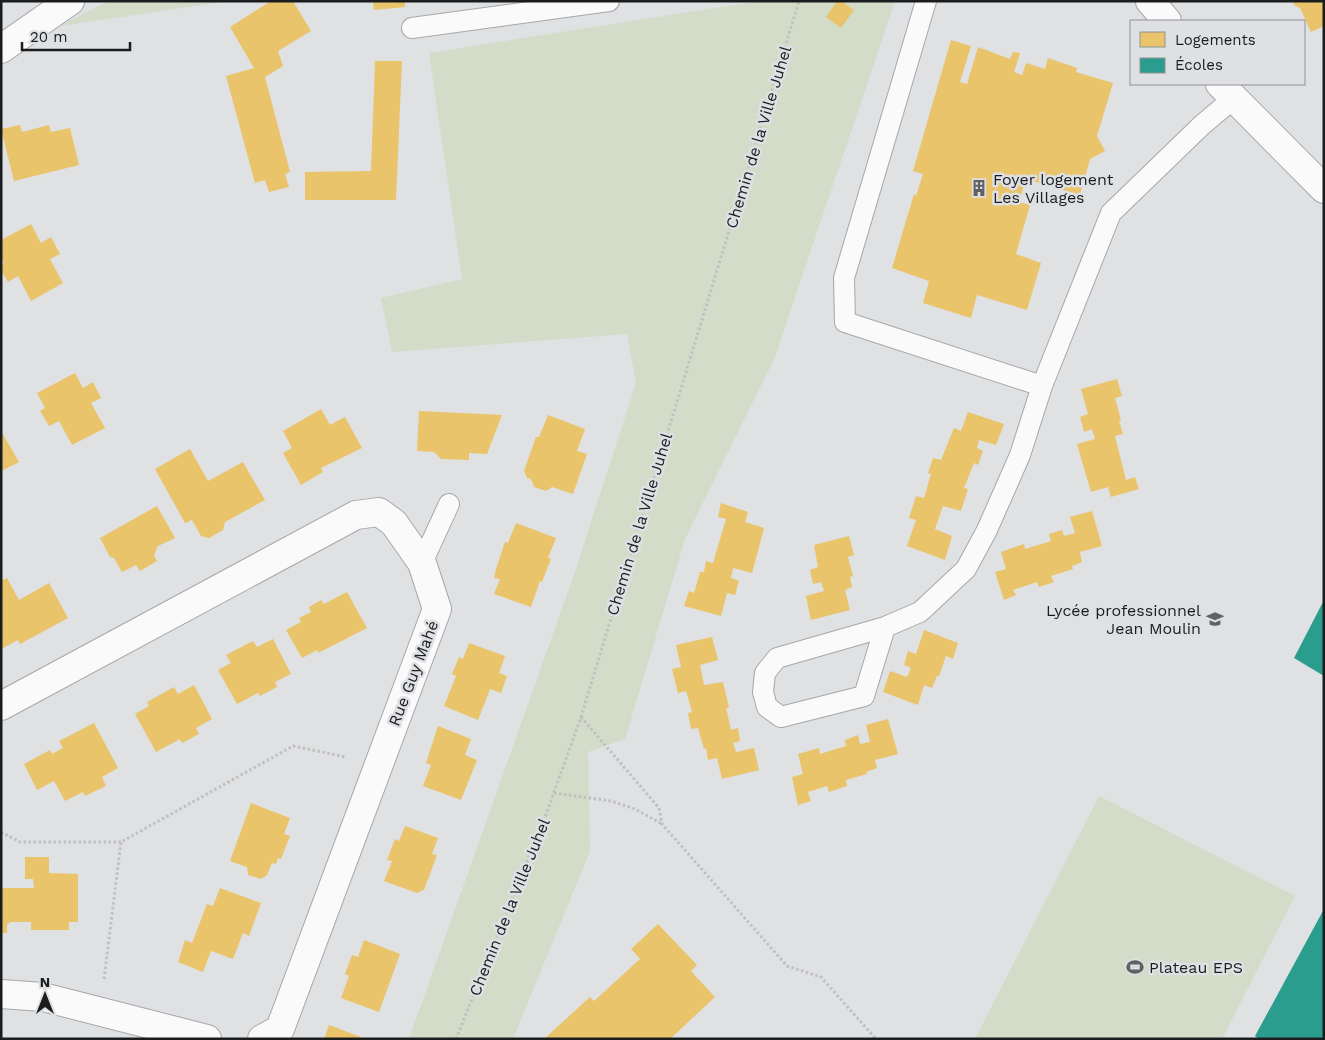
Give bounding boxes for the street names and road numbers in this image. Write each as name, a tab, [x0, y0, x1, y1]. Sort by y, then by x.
street label: Chemin de la Ville Juhel	[722, 44, 795, 231]
street label: Chemin de la Ville Juhel	[603, 431, 676, 618]
street label: Rue Guy Mahé	[385, 618, 442, 729]
street label: Chemin de la Ville Juhel	[465, 816, 554, 999]

